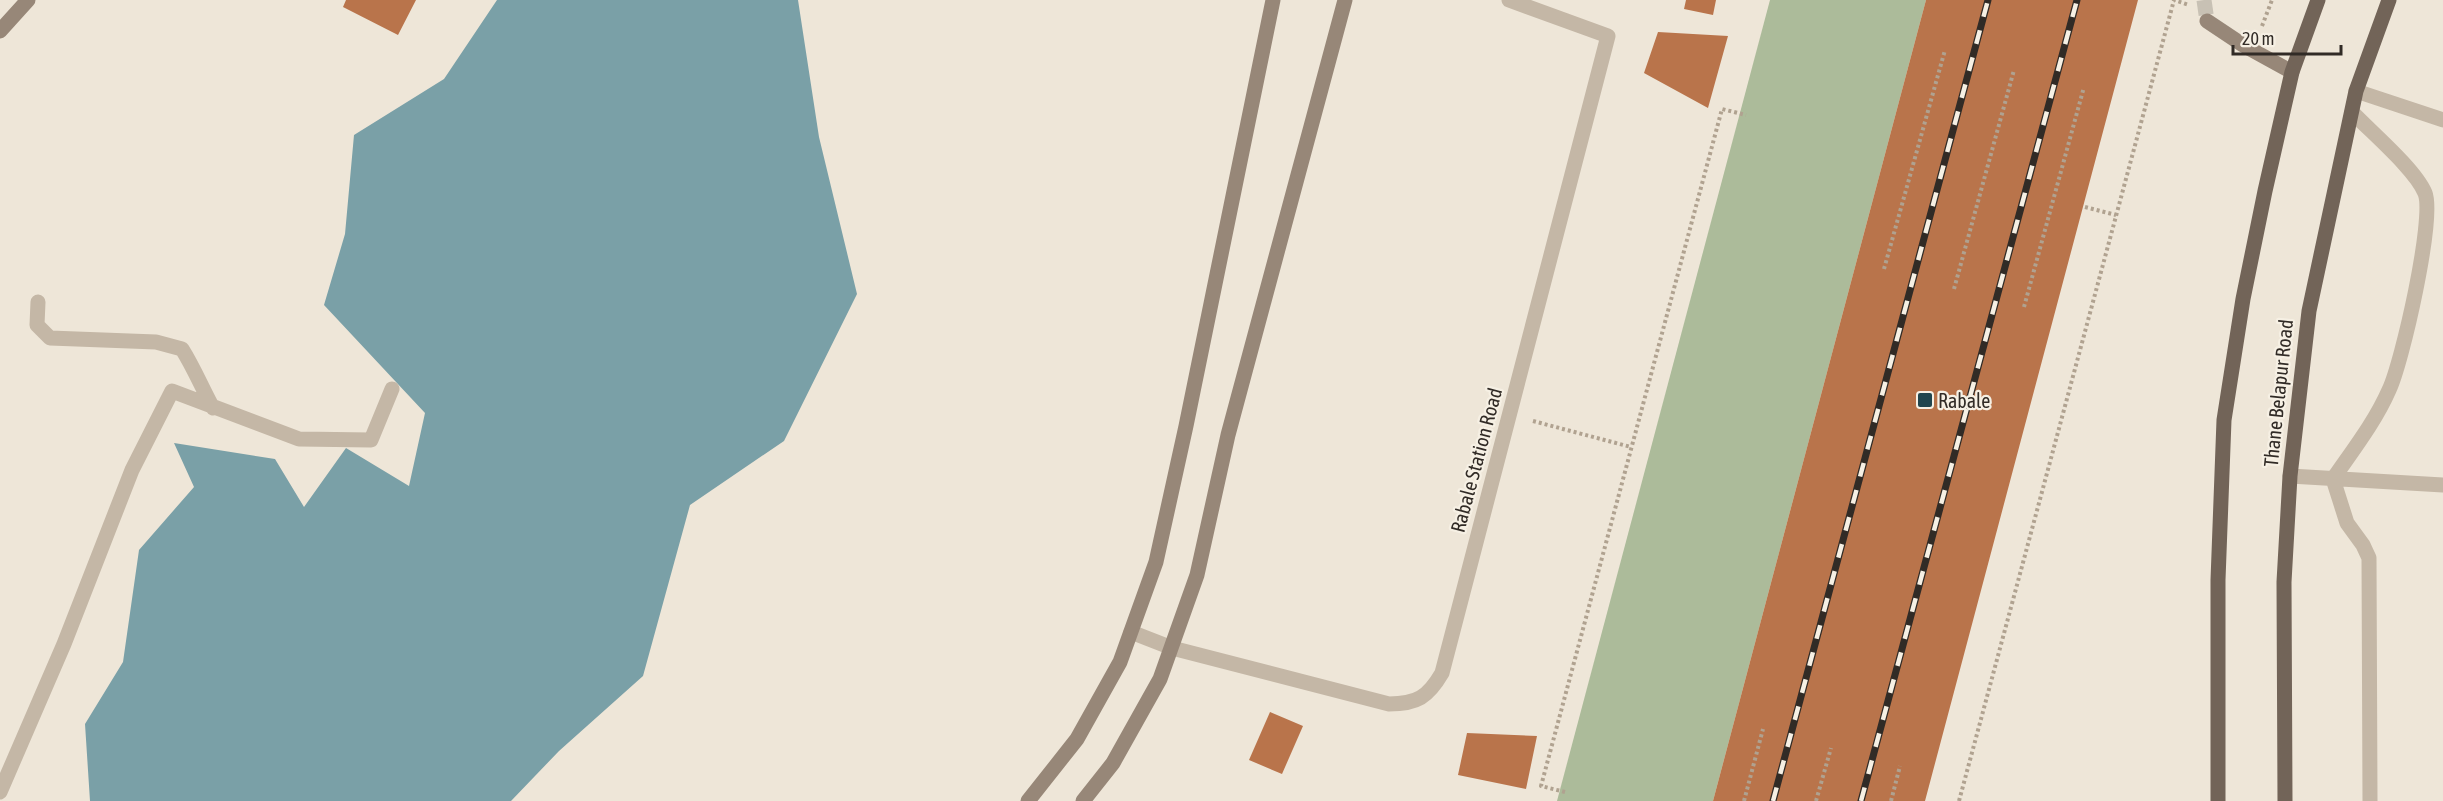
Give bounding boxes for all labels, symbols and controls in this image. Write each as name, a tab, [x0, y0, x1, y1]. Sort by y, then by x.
scale bar	[2233, 18, 2341, 56]
text: 20 m	[2242, 28, 2274, 49]
street label: Thane Belapur Road	[2259, 318, 2297, 468]
street label: Rabale Station Road	[1446, 385, 1506, 535]
place label: Rabale	[1938, 389, 1990, 412]
marker: Rabale	[1916, 391, 1934, 409]

